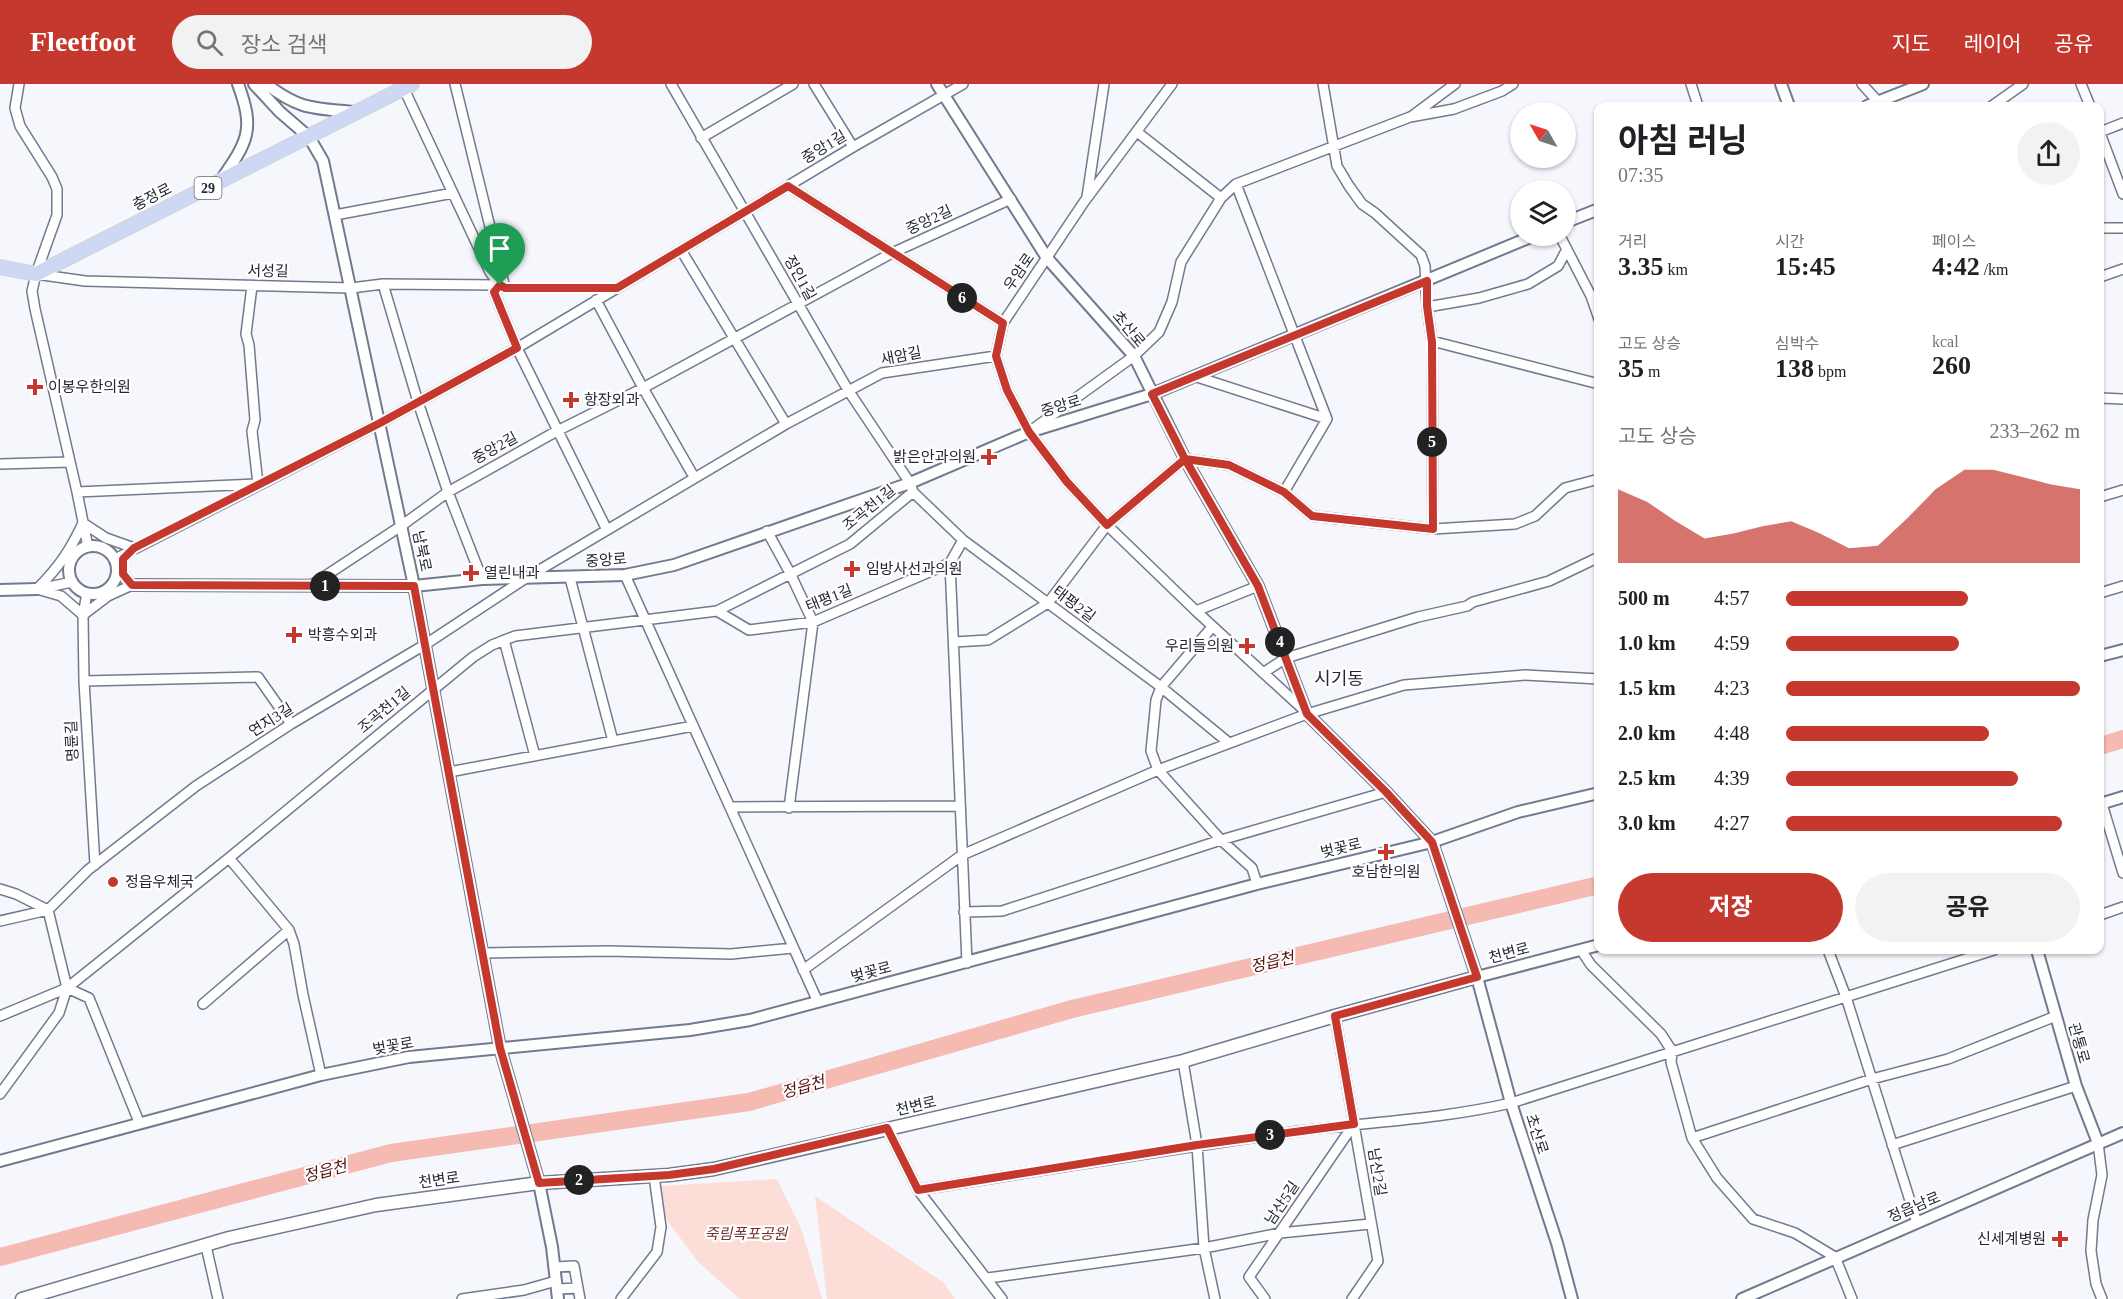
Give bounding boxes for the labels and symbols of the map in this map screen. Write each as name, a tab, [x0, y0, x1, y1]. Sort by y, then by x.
north arrow	[1510, 102, 1576, 168]
street label: 중앙1길	[799, 128, 849, 166]
road number: 29	[194, 177, 222, 199]
street label: 충정로	[130, 180, 174, 214]
street label: 중앙2길	[903, 202, 955, 238]
pin	[474, 223, 525, 285]
street label: 우암로	[1001, 250, 1037, 294]
street label: 정인1길	[781, 253, 819, 303]
street label: 서성길	[247, 263, 289, 279]
pin: 6	[947, 283, 977, 313]
street label: 초산로	[1110, 308, 1148, 350]
street label: 새암길	[879, 344, 923, 368]
marker: 이봉우한의원	[26, 378, 44, 396]
place label: 이봉우한의원	[48, 379, 131, 395]
marker: 항장외과	[562, 391, 580, 409]
place label: 항장외과	[584, 392, 639, 408]
street label: 중앙로	[1039, 392, 1083, 420]
pin: 5	[1417, 427, 1447, 457]
street label: 중앙2길	[470, 429, 520, 467]
marker: 밝은안과의원	[980, 448, 998, 466]
place label: 밝은안과의원	[893, 449, 976, 465]
street label: 조곡천1길	[839, 481, 898, 534]
street label: 남북로	[410, 529, 434, 573]
street label: 중앙로	[585, 551, 627, 569]
marker: 임방사선과의원	[843, 560, 861, 578]
place label: 임방사선과의원	[866, 561, 963, 577]
marker: 열린내과	[462, 564, 480, 582]
place label: 열린내과	[484, 565, 539, 581]
pin: 1	[310, 571, 340, 601]
street label: 태평1길	[803, 581, 855, 615]
street label: 태평2길	[1050, 583, 1098, 625]
marker: 박흥수외과	[285, 626, 303, 644]
place label: 박흥수외과	[308, 627, 377, 643]
pin: 4	[1265, 627, 1295, 657]
marker: 우리들의원	[1238, 637, 1256, 655]
place label: 우리들의원	[1165, 638, 1234, 654]
district label: 시기동	[1314, 669, 1364, 689]
street label: 조곡천1길	[354, 683, 413, 736]
street label: 연지3길	[246, 700, 296, 740]
street label: 명륜길	[63, 720, 81, 762]
street label: 벚꽃로	[1319, 835, 1363, 861]
marker: 호남한의원	[1377, 843, 1395, 861]
place label: 호남한의원	[1351, 864, 1421, 880]
place label: 정읍우체국	[125, 874, 194, 890]
marker: 정읍우체국	[106, 875, 120, 889]
street label: 천변로	[1487, 939, 1531, 966]
water label: 정읍천	[1249, 948, 1298, 975]
street label: 벚꽃로	[849, 959, 893, 985]
street label: 관통로	[2066, 1021, 2092, 1065]
street label: 벚꽃로	[371, 1035, 415, 1057]
water label: 정읍천	[779, 1072, 829, 1101]
street label: 천변로	[894, 1093, 938, 1118]
street label: 초산로	[1523, 1112, 1551, 1156]
pin: 3	[1255, 1120, 1285, 1150]
street label: 남산2길	[1365, 1147, 1389, 1197]
water label: 정읍천	[301, 1156, 351, 1185]
pin: 2	[564, 1165, 594, 1195]
street label: 천변로	[417, 1168, 461, 1191]
street label: 남산5길	[1262, 1178, 1302, 1228]
street label: 정읍남로	[1885, 1189, 1943, 1225]
park label: 죽림폭포공원	[705, 1226, 789, 1242]
marker: 신세계병원	[2051, 1230, 2069, 1248]
place label: 신세계병원	[1977, 1231, 2046, 1247]

